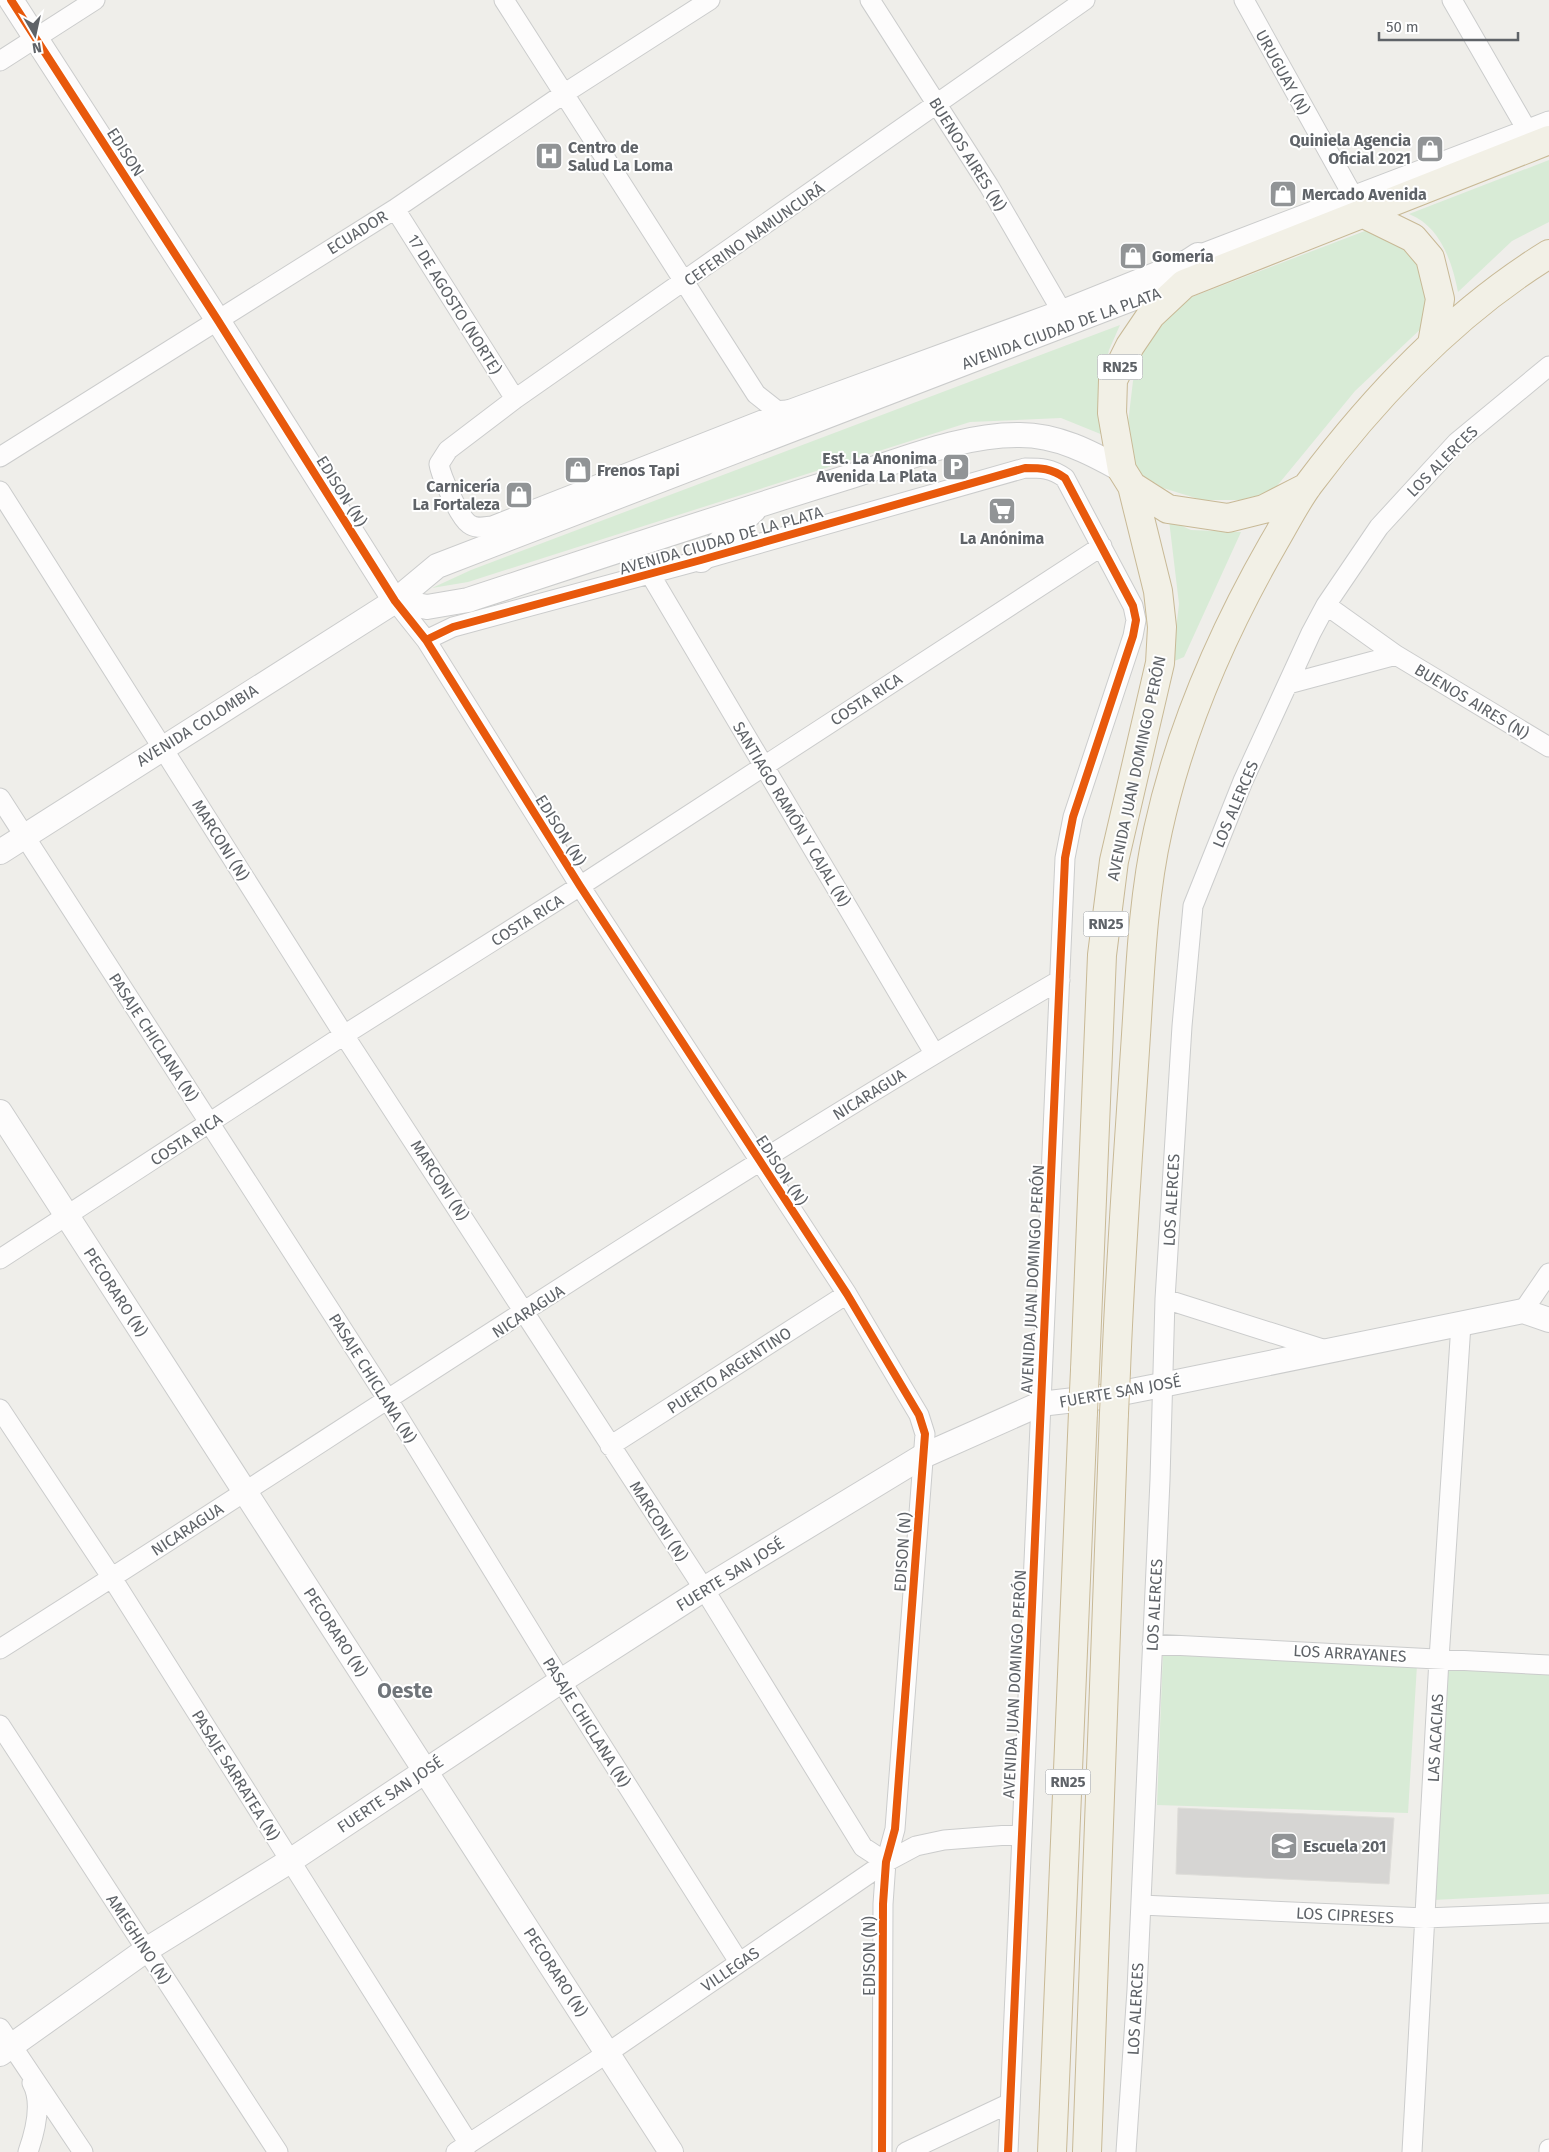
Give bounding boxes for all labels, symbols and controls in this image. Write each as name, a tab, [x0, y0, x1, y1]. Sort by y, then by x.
north arrow	[10, 10, 60, 60]
scale bar	[1379, 10, 1518, 42]
text: 50 m	[1386, 18, 1419, 36]
street label: URUGUAY (N)	[1251, 27, 1314, 118]
text: N	[31, 38, 43, 56]
street label: BUENOS AIRES (N)	[925, 94, 1010, 214]
street label: EDISON	[103, 124, 148, 180]
place label: Quiniela Agencia Oficial 2021	[1290, 131, 1411, 168]
shop icon: Quiniela Agencia Oficial 2021	[1415, 134, 1445, 164]
place label: Centro de Salud La Loma	[568, 138, 673, 175]
hospital icon: Centro de Salud La Loma	[534, 141, 564, 171]
street label: CEFERINO NAMUNCURÁ	[680, 177, 829, 290]
shop icon: Mercado Avenida	[1268, 179, 1298, 209]
place label: Mercado Avenida	[1302, 185, 1427, 204]
street label: ECUADOR	[323, 206, 391, 258]
street label: 17 DE AGOSTO (NORTE)	[404, 231, 505, 378]
shop icon: Gomería	[1118, 241, 1148, 271]
place label: Gomería	[1152, 247, 1214, 266]
street label: AVENIDA CIUDAD DE LA PLATA	[959, 283, 1164, 373]
road number: RN25	[1098, 354, 1142, 380]
street label: LOS ALERCES	[1403, 422, 1482, 501]
place label: Est. La Anonima Avenida La Plata	[816, 449, 937, 486]
street label: EDISON (N)	[312, 452, 371, 530]
parking icon: Est. La Anonima Avenida La Plata	[941, 452, 971, 482]
shop icon: Frenos Tapi	[563, 455, 593, 485]
place label: Frenos Tapi	[597, 461, 680, 480]
place label: Carnicería La Fortaleza	[413, 477, 500, 514]
shop icon: Carnicería La Fortaleza	[504, 480, 534, 510]
supermarket icon: La Anónima	[987, 496, 1017, 526]
street label: AVENIDA CIUDAD DE LA PLATA	[617, 502, 826, 579]
place label: La Anónima	[960, 529, 1045, 548]
street label: AVENIDA JUAN DOMINGO PERÓN	[1102, 654, 1170, 882]
street label: BUENOS AIRES (N)	[1411, 660, 1532, 743]
street label: COSTA RICA	[827, 669, 906, 730]
street label: AVENIDA COLOMBIA	[133, 680, 262, 770]
street label: SANTIAGO RAMÓN Y CAJAL (N)	[729, 718, 855, 910]
street label: LOS ALERCES	[1209, 758, 1262, 851]
street label: EDISON (N)	[531, 791, 590, 869]
street label: MARCONI (N)	[188, 796, 253, 884]
street label: COSTA RICA	[488, 890, 568, 950]
road number: RN25	[1084, 912, 1128, 936]
street label: PASAJE CHICLANA (N)	[105, 969, 202, 1105]
street label: NICARAGUA	[829, 1064, 910, 1124]
street label: COSTA RICA	[147, 1109, 226, 1170]
street label: EDISON (N)	[752, 1132, 811, 1209]
street label: MARCONI (N)	[407, 1136, 473, 1224]
street label: LOS ALERCES	[1160, 1153, 1183, 1247]
street label: AVENIDA JUAN DOMINGO PERÓN	[1016, 1164, 1048, 1394]
street label: PECORARO (N)	[80, 1244, 151, 1340]
street label: NICARAGUA	[489, 1281, 569, 1342]
street label: PASAJE CHICLANA (N)	[325, 1310, 420, 1447]
street label: PUERTO ARGENTINO	[664, 1323, 795, 1418]
street label: FUERTE SAN JOSÉ	[1057, 1370, 1183, 1412]
street label: MARCONI (N)	[626, 1477, 692, 1565]
street label: NICARAGUA	[148, 1499, 228, 1560]
street label: EDISON (N)	[890, 1512, 915, 1593]
street label: FUERTE SAN JOSÉ	[672, 1533, 788, 1615]
street label: LOS ALERCES	[1143, 1558, 1166, 1652]
street label: AVENIDA JUAN DOMINGO PERÓN	[998, 1569, 1030, 1799]
street label: PECORARO (N)	[300, 1584, 371, 1680]
street label: LOS ARRAYANES	[1293, 1641, 1407, 1666]
street label: PASAJE CHICLANA (N)	[539, 1654, 634, 1791]
district label: Oeste	[377, 1678, 433, 1704]
street label: LAS ACACIAS	[1424, 1693, 1447, 1783]
street label: PASAJE SARRATEA (N)	[188, 1707, 283, 1844]
street label: FUERTE SAN JOSÉ	[333, 1751, 447, 1837]
road number: RN25	[1046, 1770, 1090, 1794]
school or university icon: Escuela 201	[1269, 1831, 1299, 1861]
place label: Escuela 201	[1303, 1837, 1387, 1856]
street label: AMEGHINO (N)	[103, 1891, 175, 1988]
street label: LOS CIPRESES	[1295, 1903, 1395, 1928]
street label: EDISON (N)	[860, 1916, 879, 1996]
street label: PECORARO (N)	[520, 1924, 591, 2020]
street label: VILLEGAS	[698, 1943, 763, 1996]
street label: LOS ALERCES	[1124, 1962, 1147, 2056]

